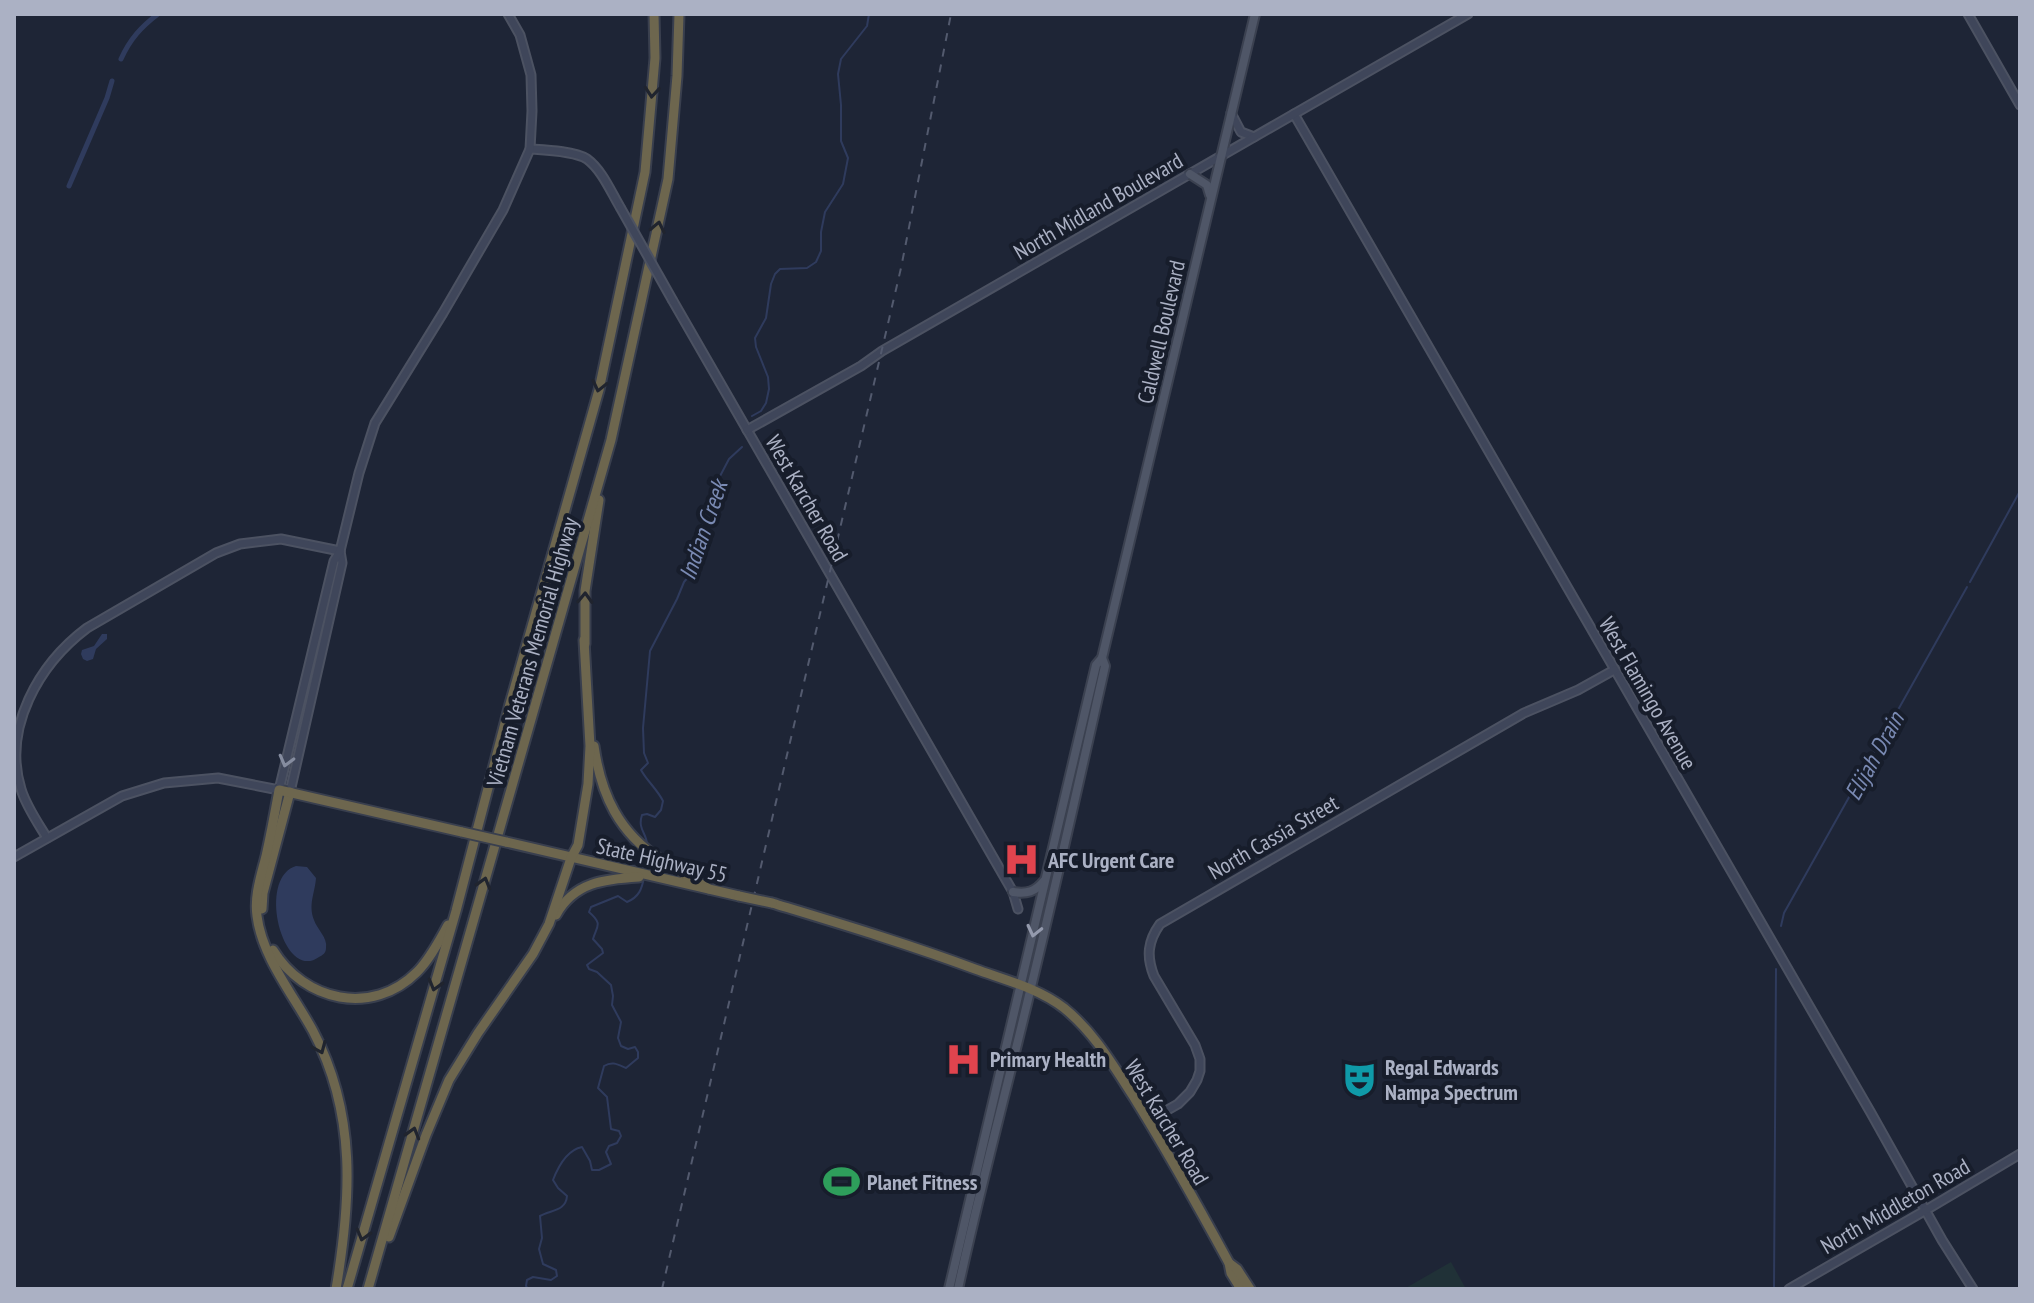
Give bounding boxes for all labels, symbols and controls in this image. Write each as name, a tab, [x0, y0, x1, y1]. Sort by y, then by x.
one-way arrow	[644, 86, 661, 99]
street label: North Midland Boulevard	[1008, 146, 1188, 266]
one-way arrow	[649, 221, 666, 235]
street label: Caldwell Boulevard	[1131, 258, 1191, 406]
one-way arrow	[592, 379, 609, 393]
street label: West Karcher Road	[760, 430, 854, 566]
water label: Indian Creek	[672, 474, 735, 584]
street label: Vietnam Veterans Memorial Highway	[480, 513, 584, 791]
one-way arrow	[577, 591, 594, 603]
street label: West Flamingo Avenue	[1593, 612, 1703, 774]
water label: Elijah Drain	[1837, 705, 1912, 806]
one-way arrow	[279, 754, 296, 768]
street label: North Cassia Street	[1203, 788, 1343, 886]
street label: State Highway 55	[594, 831, 730, 889]
hospital icon: AFC Urgent Care	[1003, 841, 1041, 879]
place label: AFC Urgent Care	[1047, 846, 1174, 874]
one-way arrow	[475, 877, 491, 891]
one-way arrow	[1026, 924, 1043, 938]
one-way arrow	[428, 978, 444, 992]
one-way arrow	[311, 1039, 327, 1054]
hospital icon: Primary Health	[945, 1040, 983, 1078]
place label: Primary Health	[990, 1045, 1106, 1073]
place label: Regal Edwards Nampa Spectrum	[1385, 1053, 1518, 1106]
street label: West Karcher Road	[1119, 1054, 1215, 1190]
theatre icon: Regal Edwards Nampa Spectrum	[1340, 1061, 1378, 1099]
one-way arrow	[403, 1127, 420, 1141]
street label: North Middleton Road	[1815, 1152, 1975, 1260]
sports icon: Planet Fitness	[822, 1163, 860, 1201]
place label: Planet Fitness	[867, 1168, 978, 1196]
one-way arrow	[356, 1228, 372, 1242]

